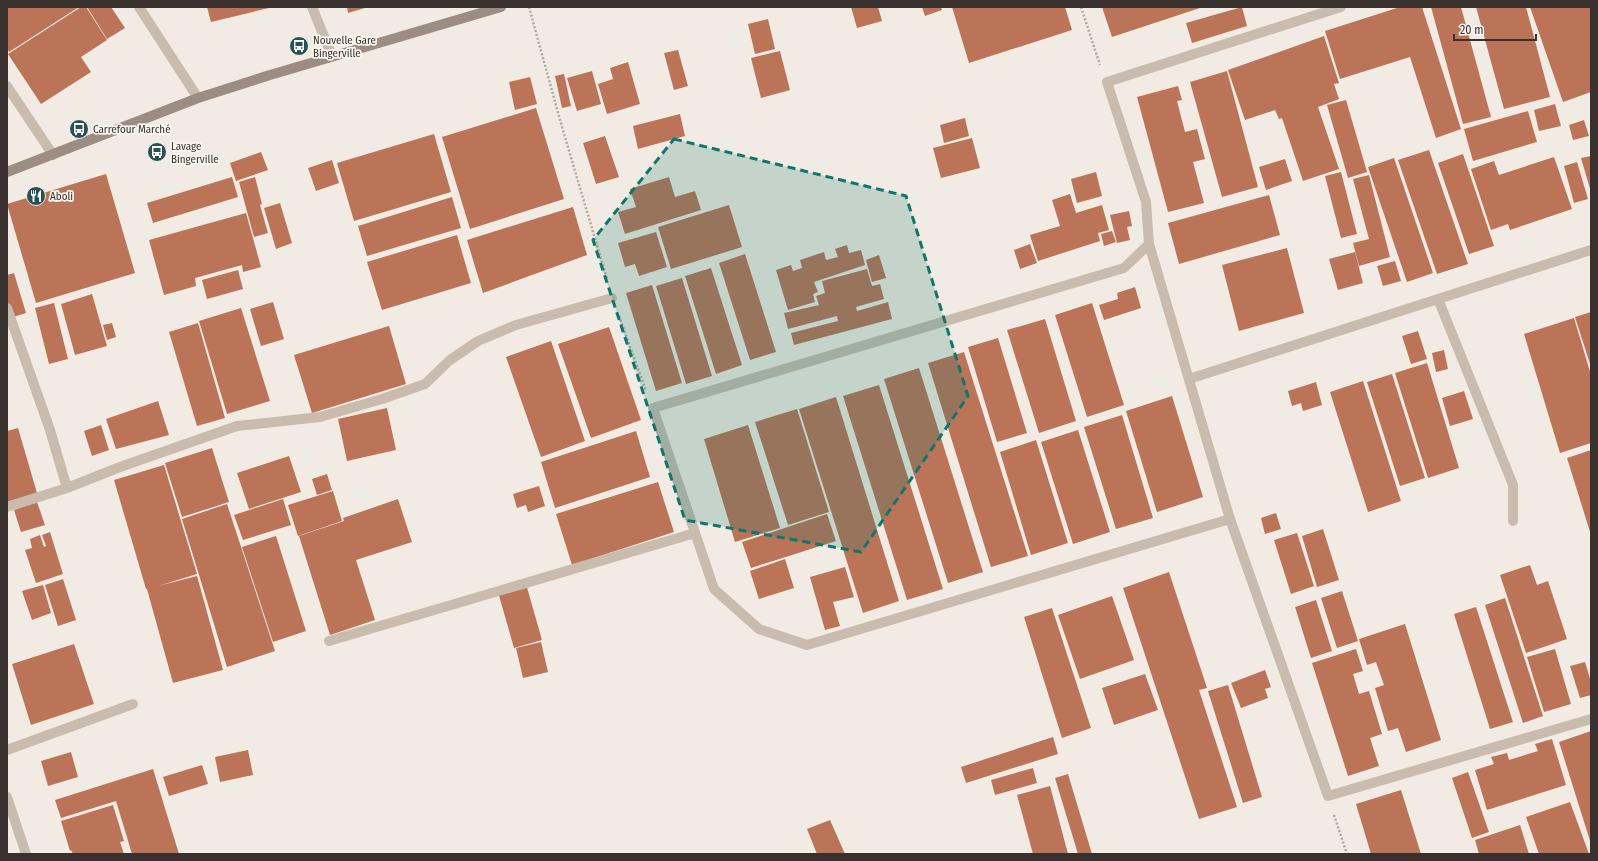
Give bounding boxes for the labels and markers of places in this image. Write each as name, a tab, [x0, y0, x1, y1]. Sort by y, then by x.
place label: Nouvelle Gare Bingerville	[313, 34, 376, 60]
bus stop icon: Nouvelle Gare Bingerville	[288, 35, 310, 57]
bus stop icon: Carrefour Marché	[68, 118, 90, 140]
place label: Carrefour Marché	[93, 123, 171, 136]
place label: Lavage Bingerville	[171, 140, 219, 166]
bus stop icon: Lavage Bingerville	[146, 141, 168, 163]
restaurant icon: Aboli	[25, 185, 47, 207]
place label: Aboli	[50, 190, 73, 203]

